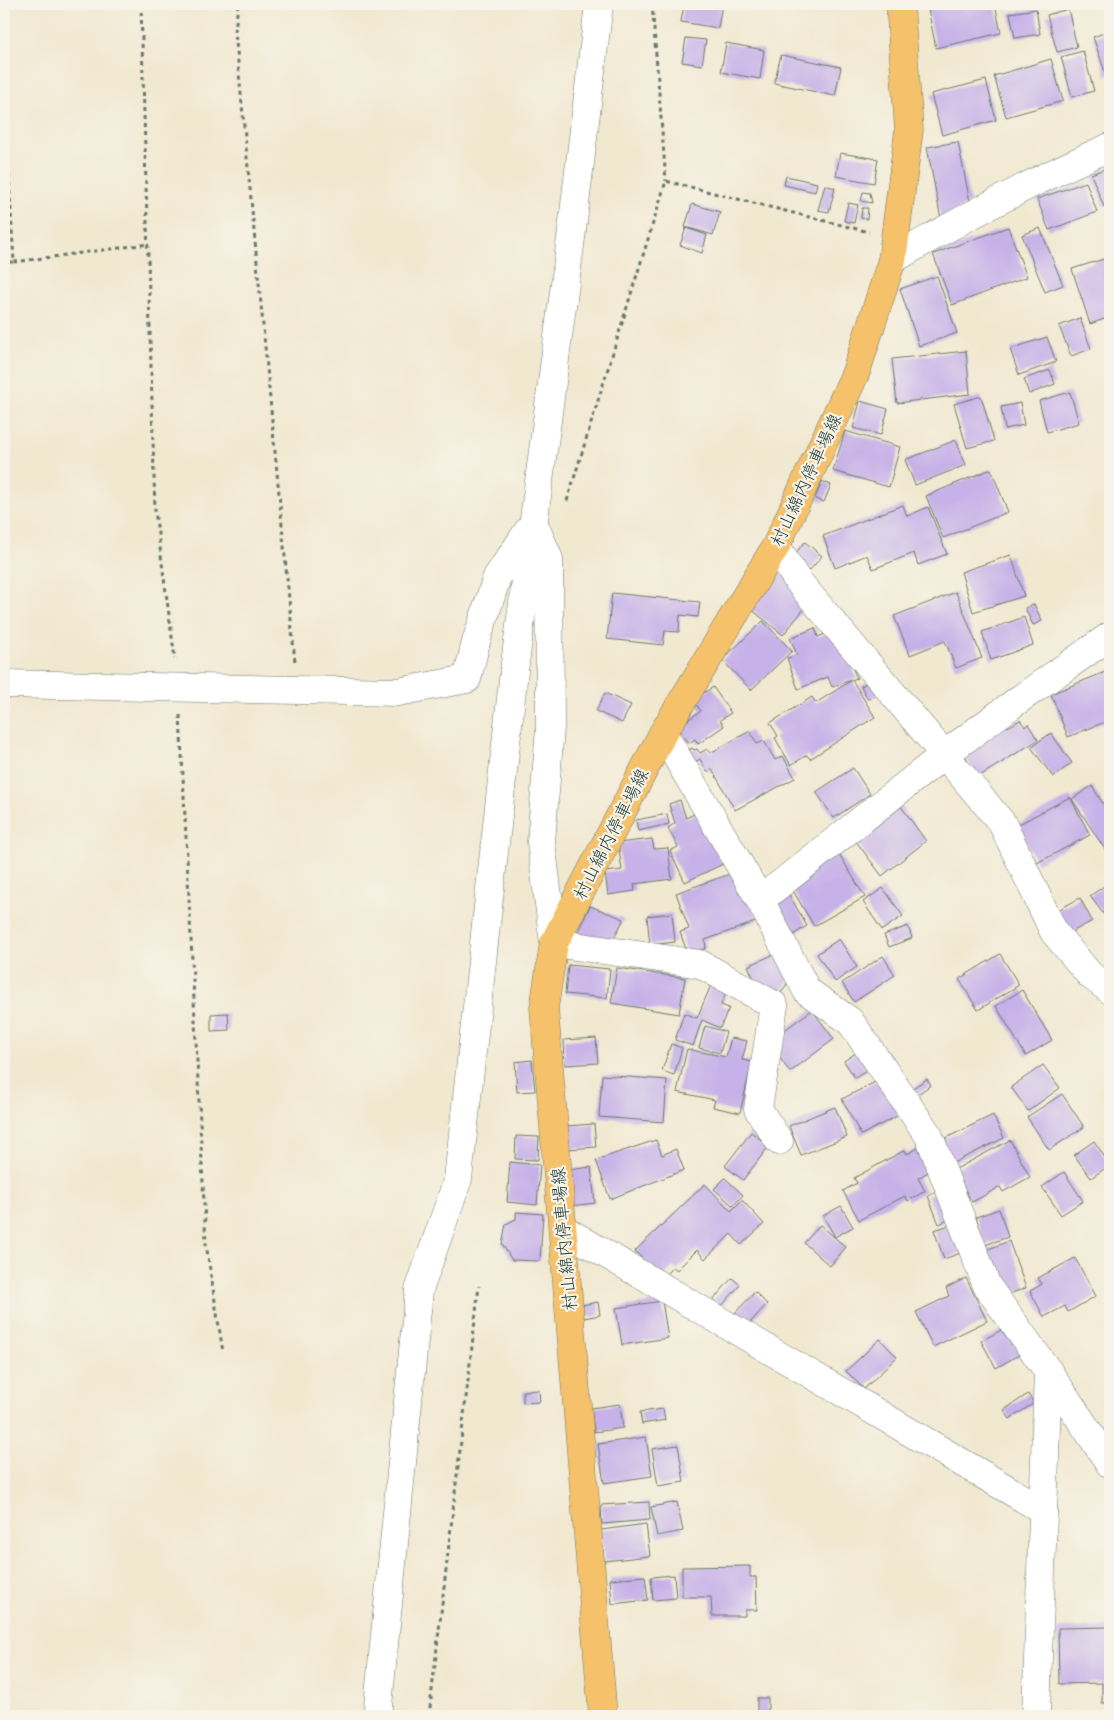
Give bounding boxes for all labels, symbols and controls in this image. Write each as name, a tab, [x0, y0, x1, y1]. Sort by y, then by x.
street label: 村山綿内停車場線	[766, 410, 846, 550]
street label: 村山綿内停車場線	[569, 765, 653, 903]
street label: 村山綿内停車場線	[547, 1166, 581, 1312]

